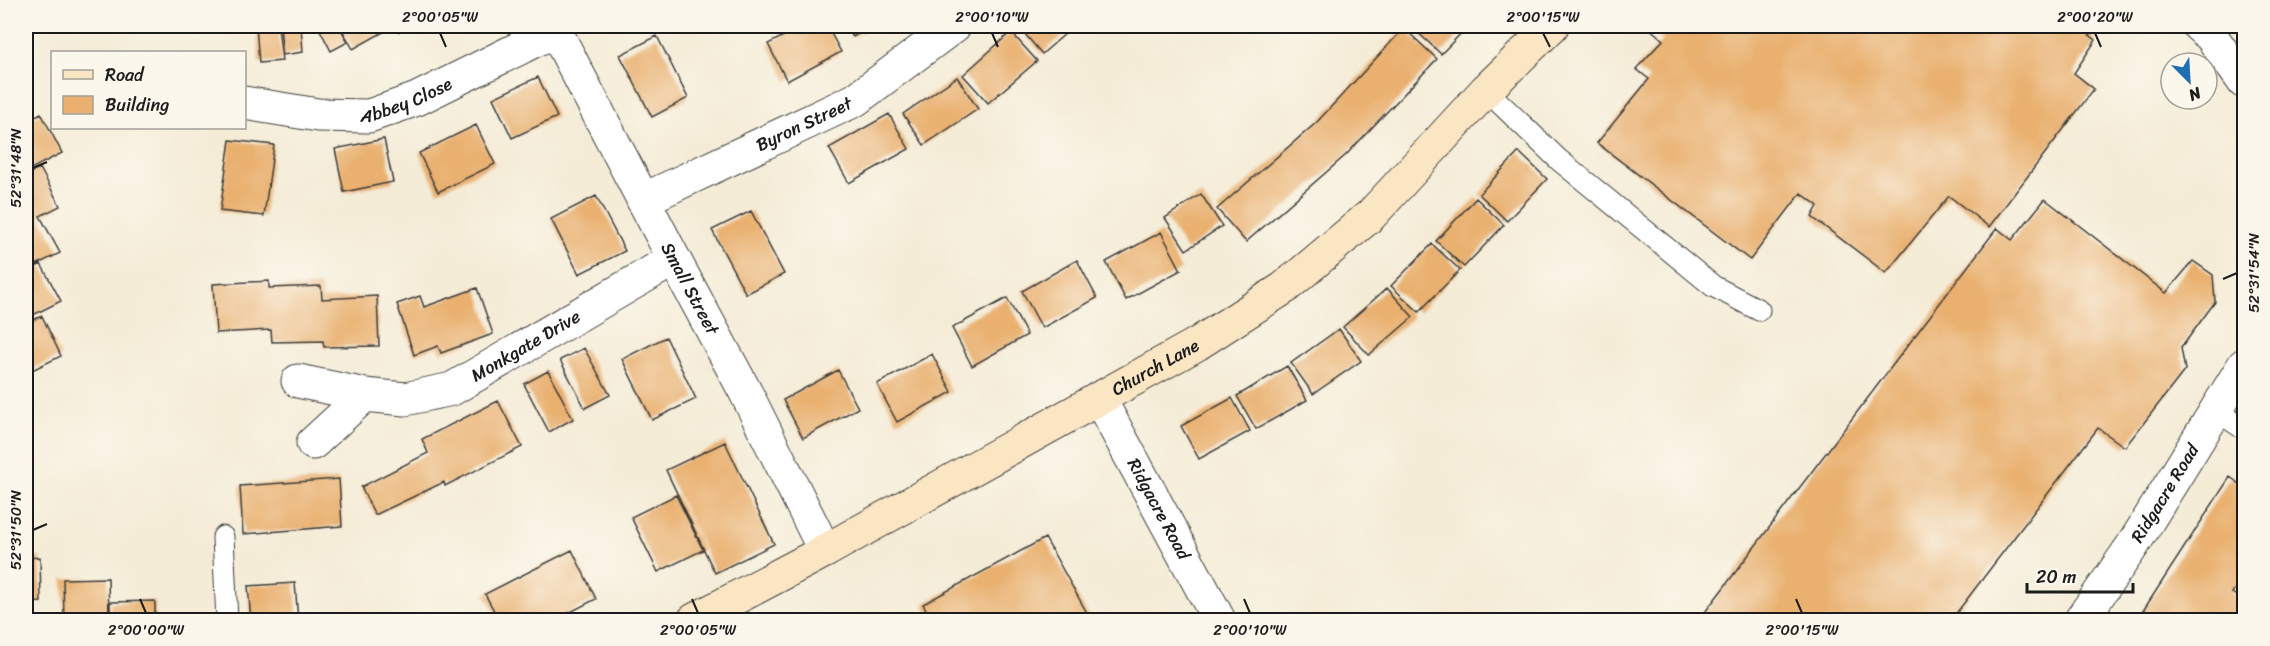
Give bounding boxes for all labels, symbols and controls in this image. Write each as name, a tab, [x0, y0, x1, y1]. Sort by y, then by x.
text: 2°00'05"W	[402, 4, 478, 30]
text: 2°00'10"W	[955, 4, 1029, 30]
text: 2°00'15"W	[1506, 4, 1580, 30]
text: 2°00'20"W	[2057, 4, 2133, 30]
legend	[51, 51, 246, 129]
north arrow	[2159, 51, 2219, 111]
text: Road	[105, 59, 145, 91]
street label: Abbey Close	[359, 68, 458, 132]
text: N	[2183, 78, 2207, 110]
street label: Byron Street	[750, 87, 858, 161]
text: Building	[105, 89, 169, 121]
text: 52°31'48"N	[3, 128, 29, 208]
text: 52°31'54"N	[2241, 233, 2267, 313]
street label: Small Street	[652, 236, 728, 341]
street label: Monkgate Drive	[464, 301, 587, 391]
street label: Church Lane	[1105, 330, 1206, 405]
street label: Ridgacre Road	[2122, 436, 2209, 549]
street label: Ridgacre Road	[1118, 452, 1200, 567]
text: 52°31'50"N	[3, 490, 29, 570]
scale bar	[2027, 556, 2134, 594]
text: 20 m	[2036, 561, 2076, 593]
text: 2°00'00"W	[108, 617, 185, 643]
text: 2°00'05"W	[660, 617, 736, 643]
text: 2°00'10"W	[1213, 617, 1287, 643]
text: 2°00'15"W	[1765, 617, 1839, 643]

